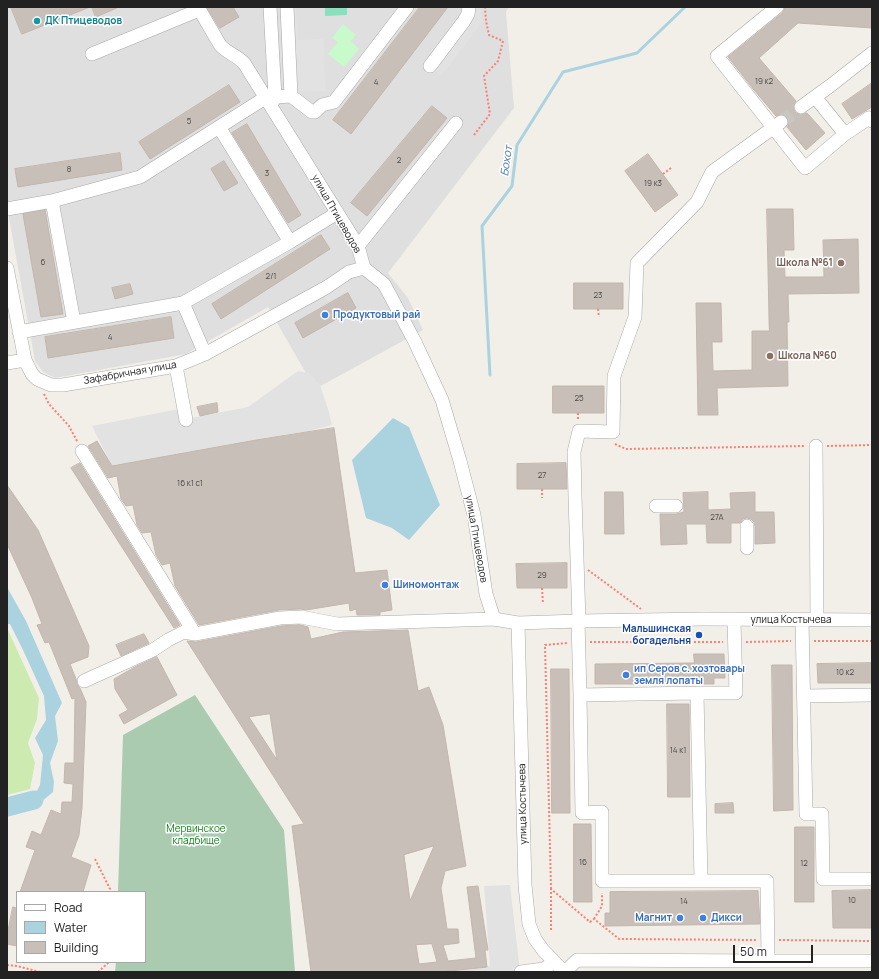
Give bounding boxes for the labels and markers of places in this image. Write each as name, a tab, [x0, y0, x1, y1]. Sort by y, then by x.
place label: ДК Птицеводов	[45, 15, 122, 27]
marker: ДК Птицеводов	[32, 16, 42, 26]
place label: Школа №61	[777, 257, 833, 269]
marker: Школа №61	[836, 258, 846, 268]
place label: Продуктовый рай	[333, 309, 420, 321]
marker: Продуктовый рай	[320, 310, 330, 320]
place label: Школа №60	[778, 350, 837, 362]
marker: Школа №60	[765, 351, 775, 361]
place label: Шиномонтаж	[393, 579, 459, 591]
marker: Шиномонтаж	[380, 580, 390, 590]
place label: Мальшинская богадельня	[622, 623, 691, 646]
marker: Мальшинская богадельня	[694, 630, 704, 640]
place label: ип Серов с. хозтовары земля лопаты	[634, 663, 745, 686]
marker: ип Серов с. хозтовары земля лопаты	[621, 670, 631, 680]
place label: Магнит	[635, 912, 672, 924]
place label: Дикси	[711, 912, 742, 924]
marker: Магнит	[675, 913, 685, 923]
marker: Дикси	[698, 913, 708, 923]

